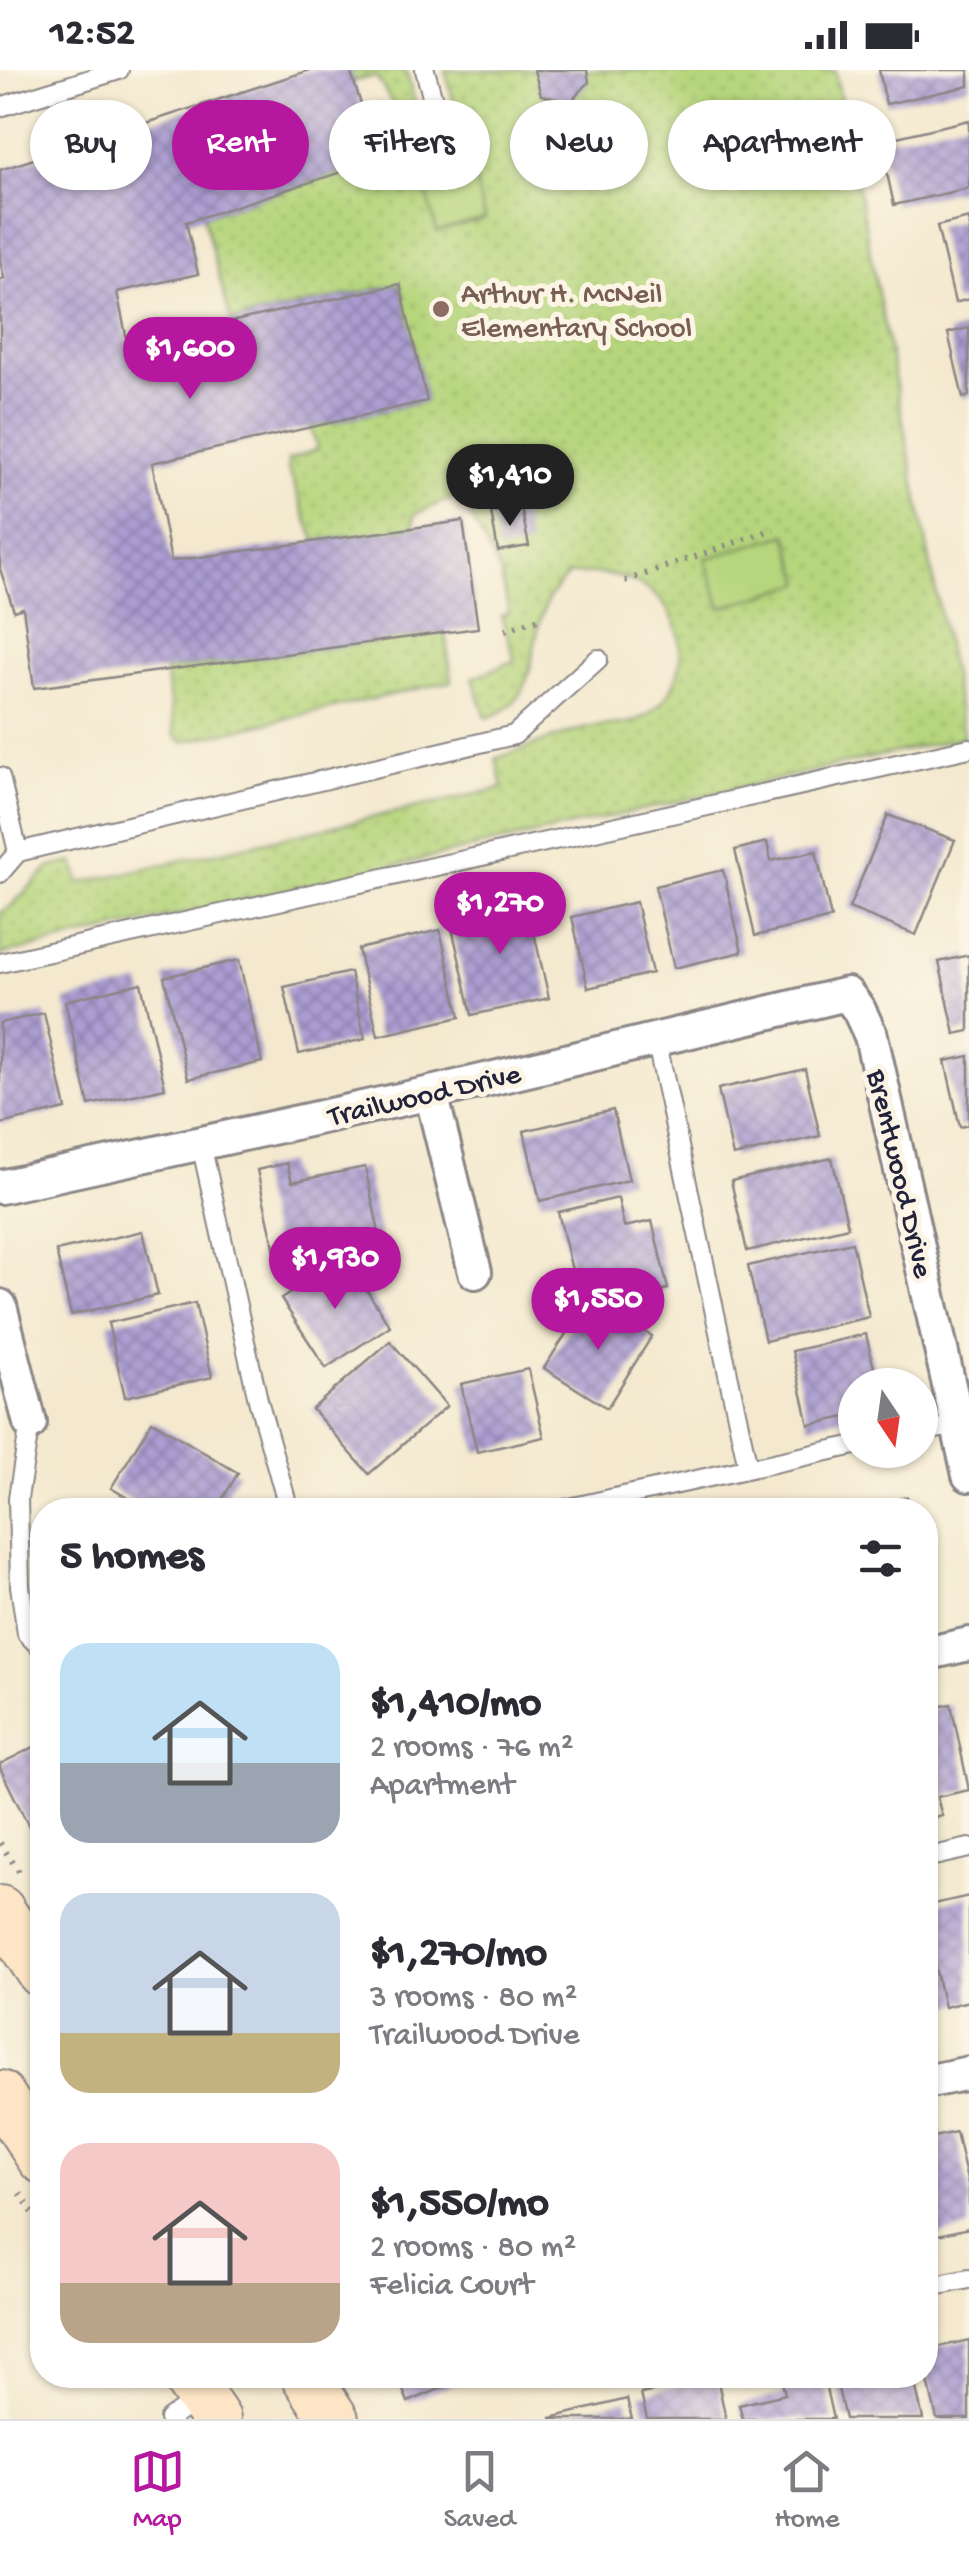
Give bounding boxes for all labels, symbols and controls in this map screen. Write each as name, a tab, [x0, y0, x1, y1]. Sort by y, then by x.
text: 12:52	[50, 13, 135, 57]
chip: Buy	[30, 100, 152, 190]
chip: Rent	[172, 100, 309, 190]
chip: Filters	[329, 100, 490, 190]
chip: New	[510, 100, 648, 190]
chip: Apartment	[668, 100, 896, 190]
place label: Arthur H. McNeil Elementary School	[461, 279, 692, 348]
marker: Arthur H. McNeil Elementary School	[430, 298, 452, 320]
pin: $1,600	[109, 317, 271, 402]
text: $1,600	[145, 330, 235, 368]
pin: $1,410	[429, 444, 591, 529]
text: $1,410	[468, 457, 552, 495]
pin: $1,270	[419, 872, 581, 957]
text: $1,270	[456, 885, 544, 923]
street label: Trailwood Drive	[323, 1058, 525, 1137]
street label: Brentwood Drive	[856, 1066, 939, 1282]
pin: $1,930	[254, 1227, 416, 1312]
text: $1,930	[291, 1240, 379, 1278]
pin: $1,550	[517, 1268, 679, 1353]
text: $1,550	[553, 1281, 643, 1319]
north arrow	[838, 1368, 938, 1468]
map controls	[838, 1368, 938, 1468]
icon: filters	[853, 1531, 908, 1586]
text: 5 homes	[60, 1534, 203, 1583]
text: $1,410/mo	[370, 1681, 541, 1730]
icon: home	[140, 1683, 260, 1803]
text: 2 rooms · 76 m²	[370, 1730, 573, 1768]
text: Apartment	[370, 1768, 514, 1806]
text: $1,270/mo	[370, 1931, 547, 1980]
icon: home	[140, 1933, 260, 2053]
text: 3 rooms · 80 m²	[370, 1980, 577, 2018]
text: Trailwood Drive	[370, 2018, 579, 2056]
text: $1,550/mo	[370, 2181, 549, 2230]
icon: home	[140, 2183, 260, 2303]
text: 2 rooms · 80 m²	[370, 2230, 576, 2268]
text: Felicia Court	[370, 2268, 533, 2306]
tab: Map	[130, 2444, 185, 2537]
tab: Saved	[444, 2444, 515, 2537]
tab: Home	[775, 2444, 839, 2537]

